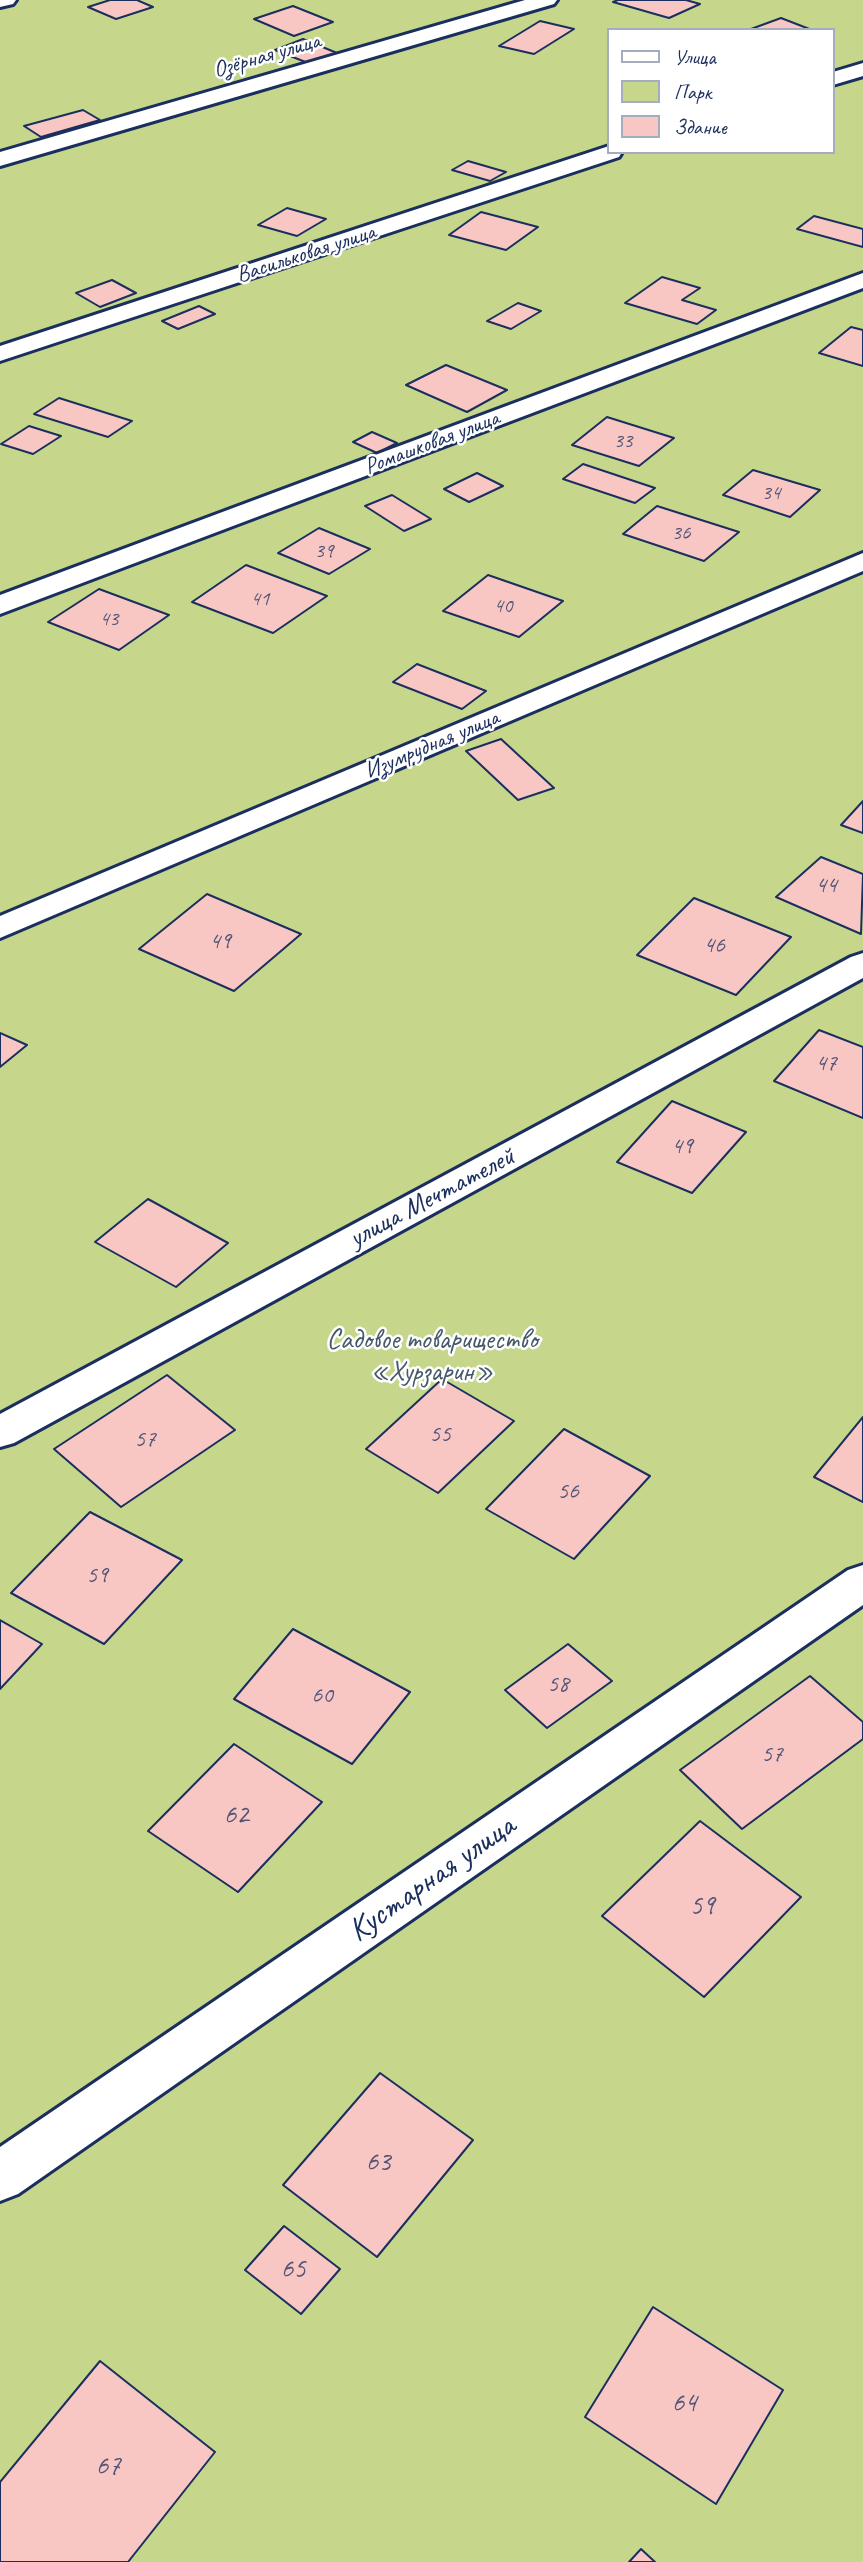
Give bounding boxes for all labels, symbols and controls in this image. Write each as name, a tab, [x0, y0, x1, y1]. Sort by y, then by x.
street label: Озёрная улица	[210, 28, 324, 84]
legend	[608, 28, 835, 154]
text: Улица	[674, 44, 716, 70]
text: Парк	[674, 79, 711, 105]
text: Здание	[674, 114, 727, 140]
street label: Васильковая улица	[233, 219, 379, 289]
street label: Ромашковая улица	[361, 405, 503, 481]
house number: 33	[614, 428, 632, 454]
house number: 34	[762, 480, 780, 506]
house number: 36	[672, 520, 690, 546]
house number: 39	[315, 538, 333, 564]
house number: 41	[251, 586, 269, 612]
house number: 40	[494, 593, 512, 619]
house number: 43	[100, 606, 118, 632]
street label: Изумрудная улица	[361, 704, 503, 786]
house number: 44	[815, 872, 837, 900]
house number: 49	[209, 928, 231, 956]
house number: 46	[703, 932, 725, 960]
house number: 47	[815, 1050, 837, 1078]
house number: 49	[671, 1133, 693, 1161]
street label: улица Мечтателей	[343, 1140, 521, 1256]
park label: Садовое товарищество «Хурзарин»	[326, 1324, 538, 1390]
house number: 55	[429, 1421, 451, 1449]
house number: 57	[134, 1426, 156, 1454]
house number: 56	[557, 1478, 579, 1506]
house number: 59	[86, 1562, 108, 1590]
house number: 58	[547, 1671, 569, 1699]
house number: 60	[311, 1682, 333, 1710]
house number: 57	[761, 1741, 783, 1769]
house number: 62	[223, 1799, 249, 1833]
street label: Кустарная улица	[341, 1807, 523, 1951]
house number: 59	[689, 1890, 715, 1924]
house number: 63	[365, 2146, 391, 2180]
house number: 65	[280, 2253, 306, 2287]
house number: 64	[671, 2387, 697, 2421]
house number: 67	[95, 2450, 121, 2484]

